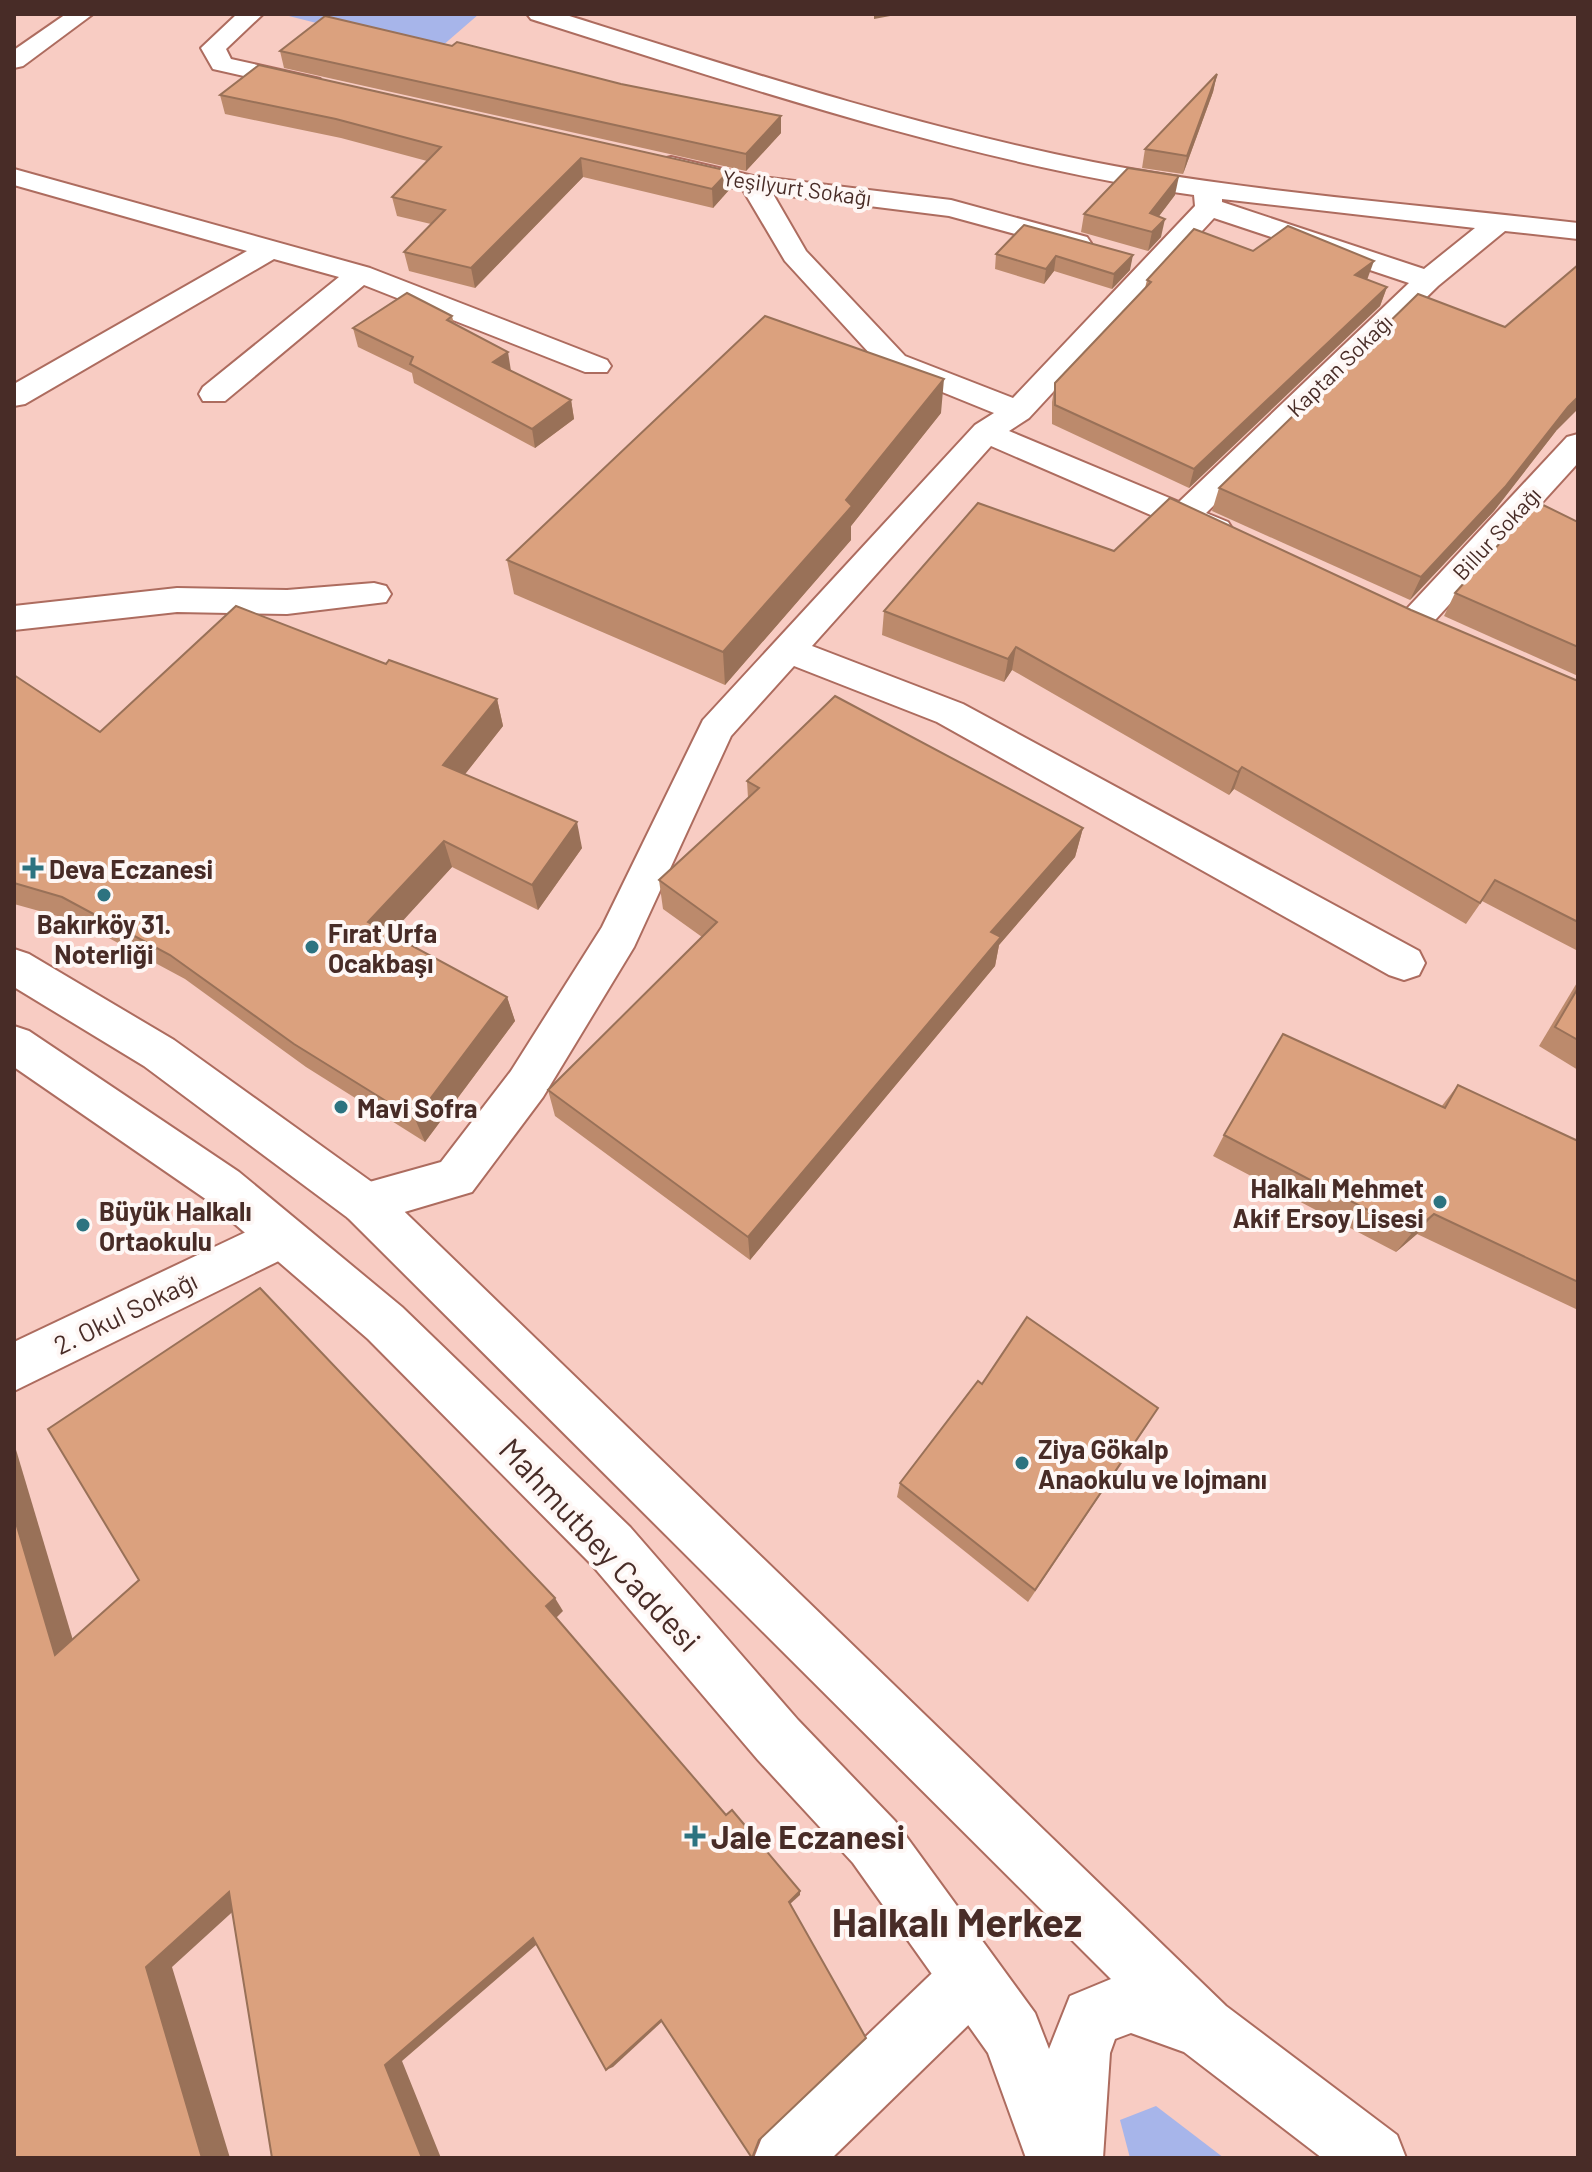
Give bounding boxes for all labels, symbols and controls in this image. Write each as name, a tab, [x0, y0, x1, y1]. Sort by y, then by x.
street label: Yeşilyurt Sokağı	[721, 164, 873, 210]
street label: Kaptan Sokağı	[1281, 309, 1397, 421]
street label: Billur Sokağı	[1447, 481, 1545, 585]
place label: Deva Eczanesi	[49, 853, 213, 884]
marker: Deva Eczanesi	[24, 859, 42, 877]
marker: Bakırköy 31. Noterliği	[95, 886, 113, 904]
place label: Bakırköy 31. Noterliği	[37, 908, 171, 969]
place label: Fırat Urfa Ocakbaşı	[328, 917, 437, 978]
marker: Fırat Urfa Ocakbaşı	[303, 938, 321, 956]
place label: Mavi Sofra	[357, 1092, 477, 1123]
marker: Mavi Sofra	[332, 1098, 350, 1116]
place label: Halkalı Mehmet Akif Ersoy Lisesi	[1233, 1172, 1424, 1233]
marker: Halkalı Mehmet Akif Ersoy Lisesi	[1431, 1193, 1449, 1211]
place label: Büyük Halkalı Ortaokulu	[99, 1195, 252, 1256]
marker: Büyük Halkalı Ortaokulu	[74, 1216, 92, 1234]
street label: 2. Okul Sokağı	[48, 1264, 202, 1360]
street label: Mahmutbey Caddesi	[492, 1430, 710, 1658]
place label: Ziya Gökalp Anaokulu ve lojmanı	[1038, 1433, 1267, 1494]
marker: Ziya Gökalp Anaokulu ve lojmanı	[1013, 1454, 1031, 1472]
place label: Jale Eczanesi	[711, 1817, 905, 1855]
marker: Jale Eczanesi	[686, 1827, 704, 1845]
district label: Halkalı Merkez	[832, 1897, 1082, 1945]

